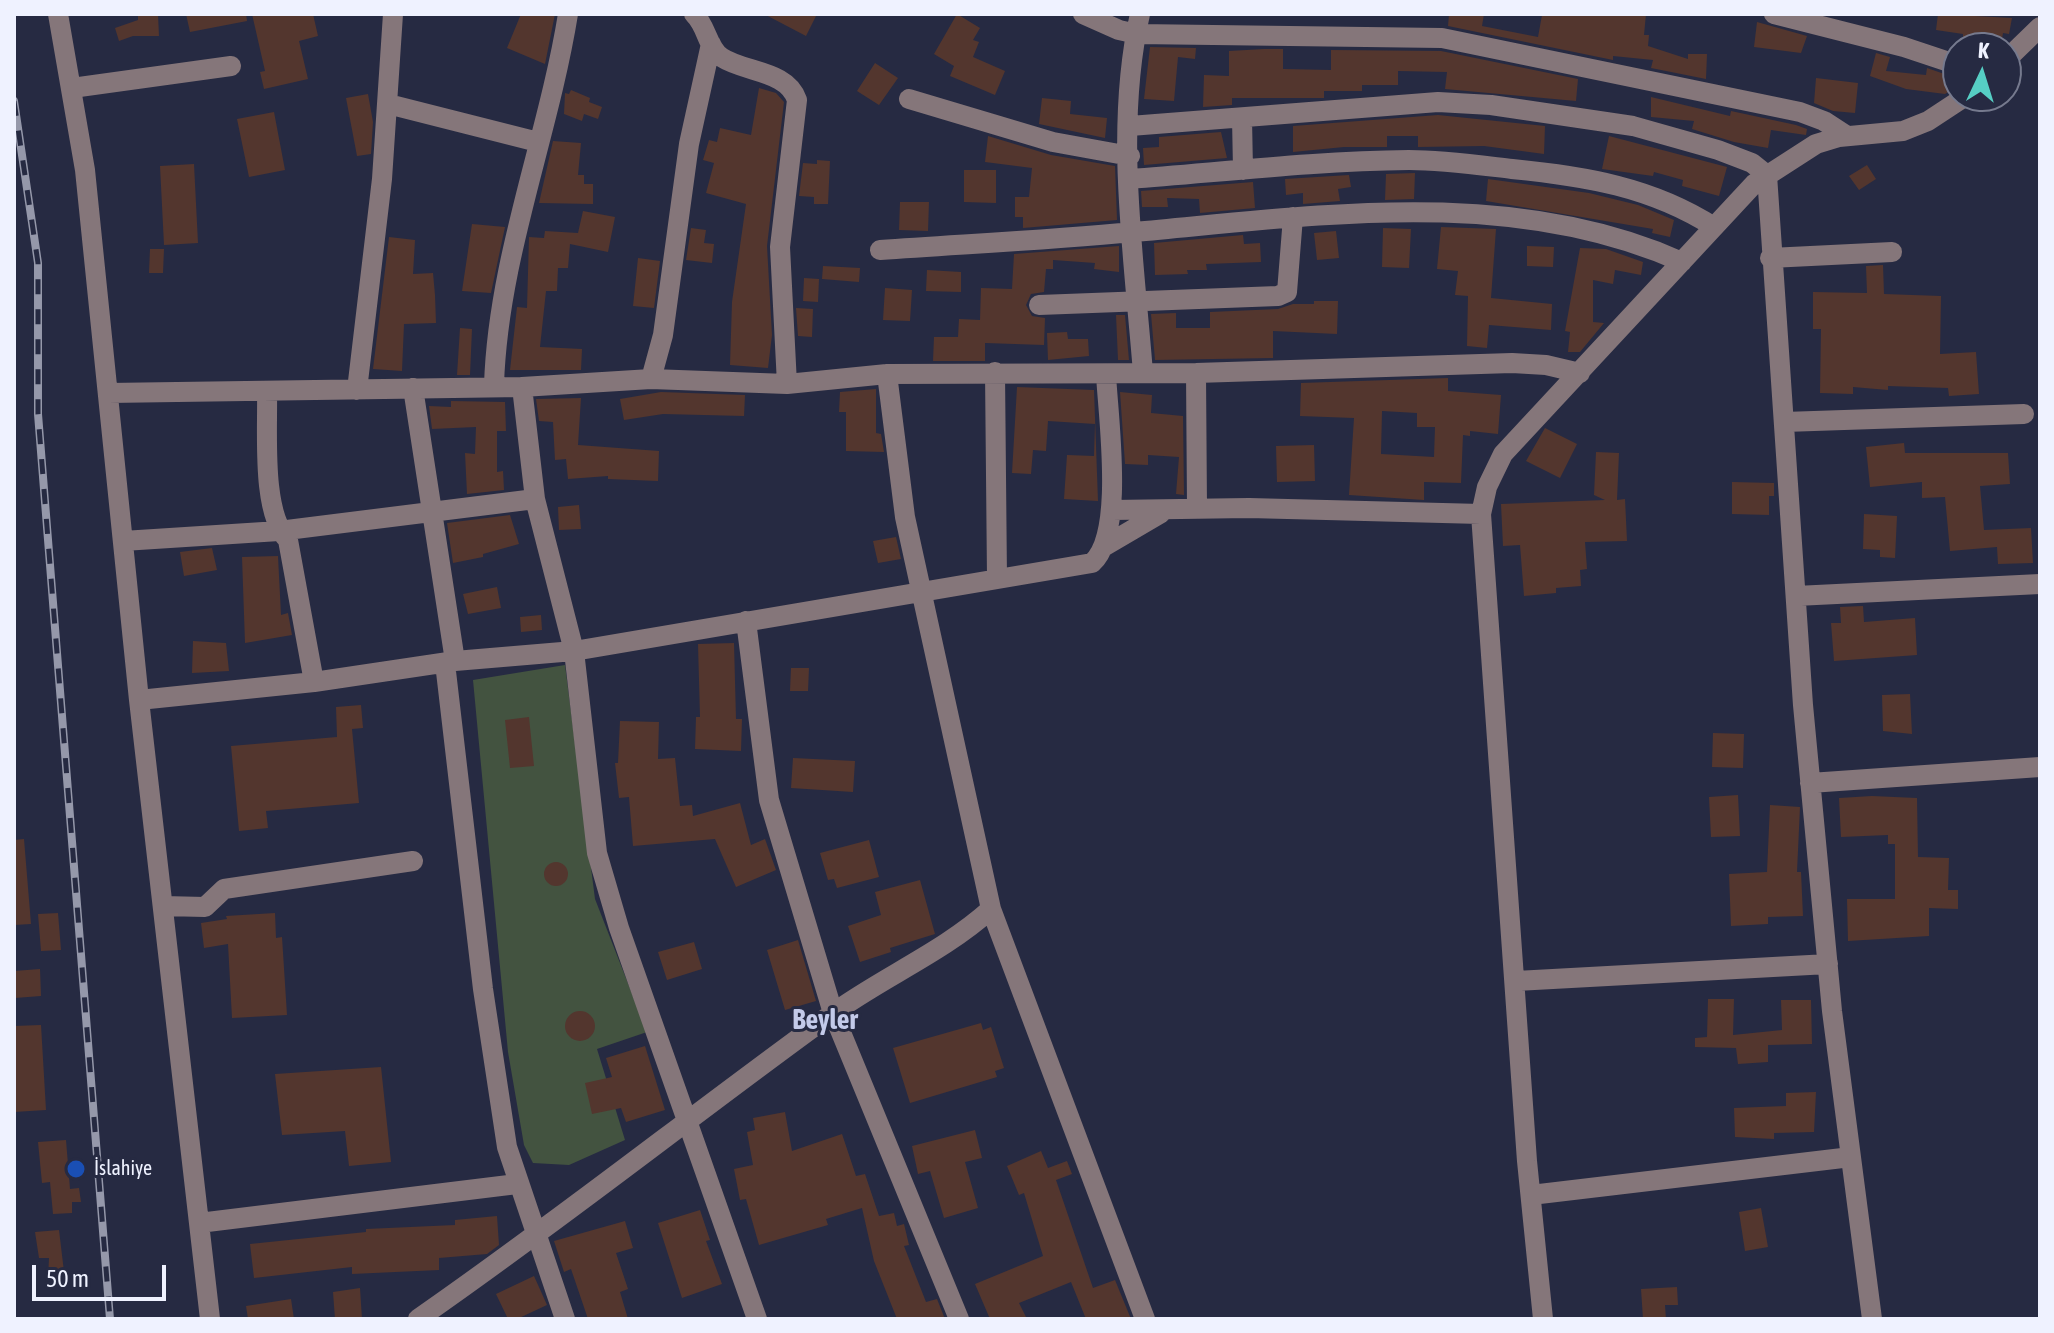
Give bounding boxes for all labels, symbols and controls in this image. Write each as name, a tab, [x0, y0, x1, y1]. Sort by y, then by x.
north arrow	[1942, 32, 2022, 112]
text: K	[1977, 37, 1990, 63]
district label: Beyler	[792, 1003, 858, 1037]
place label: İslahiye	[94, 1157, 152, 1181]
marker: İslahiye	[65, 1158, 87, 1180]
scale bar	[36, 1249, 170, 1299]
text: 50 m	[46, 1265, 89, 1292]

